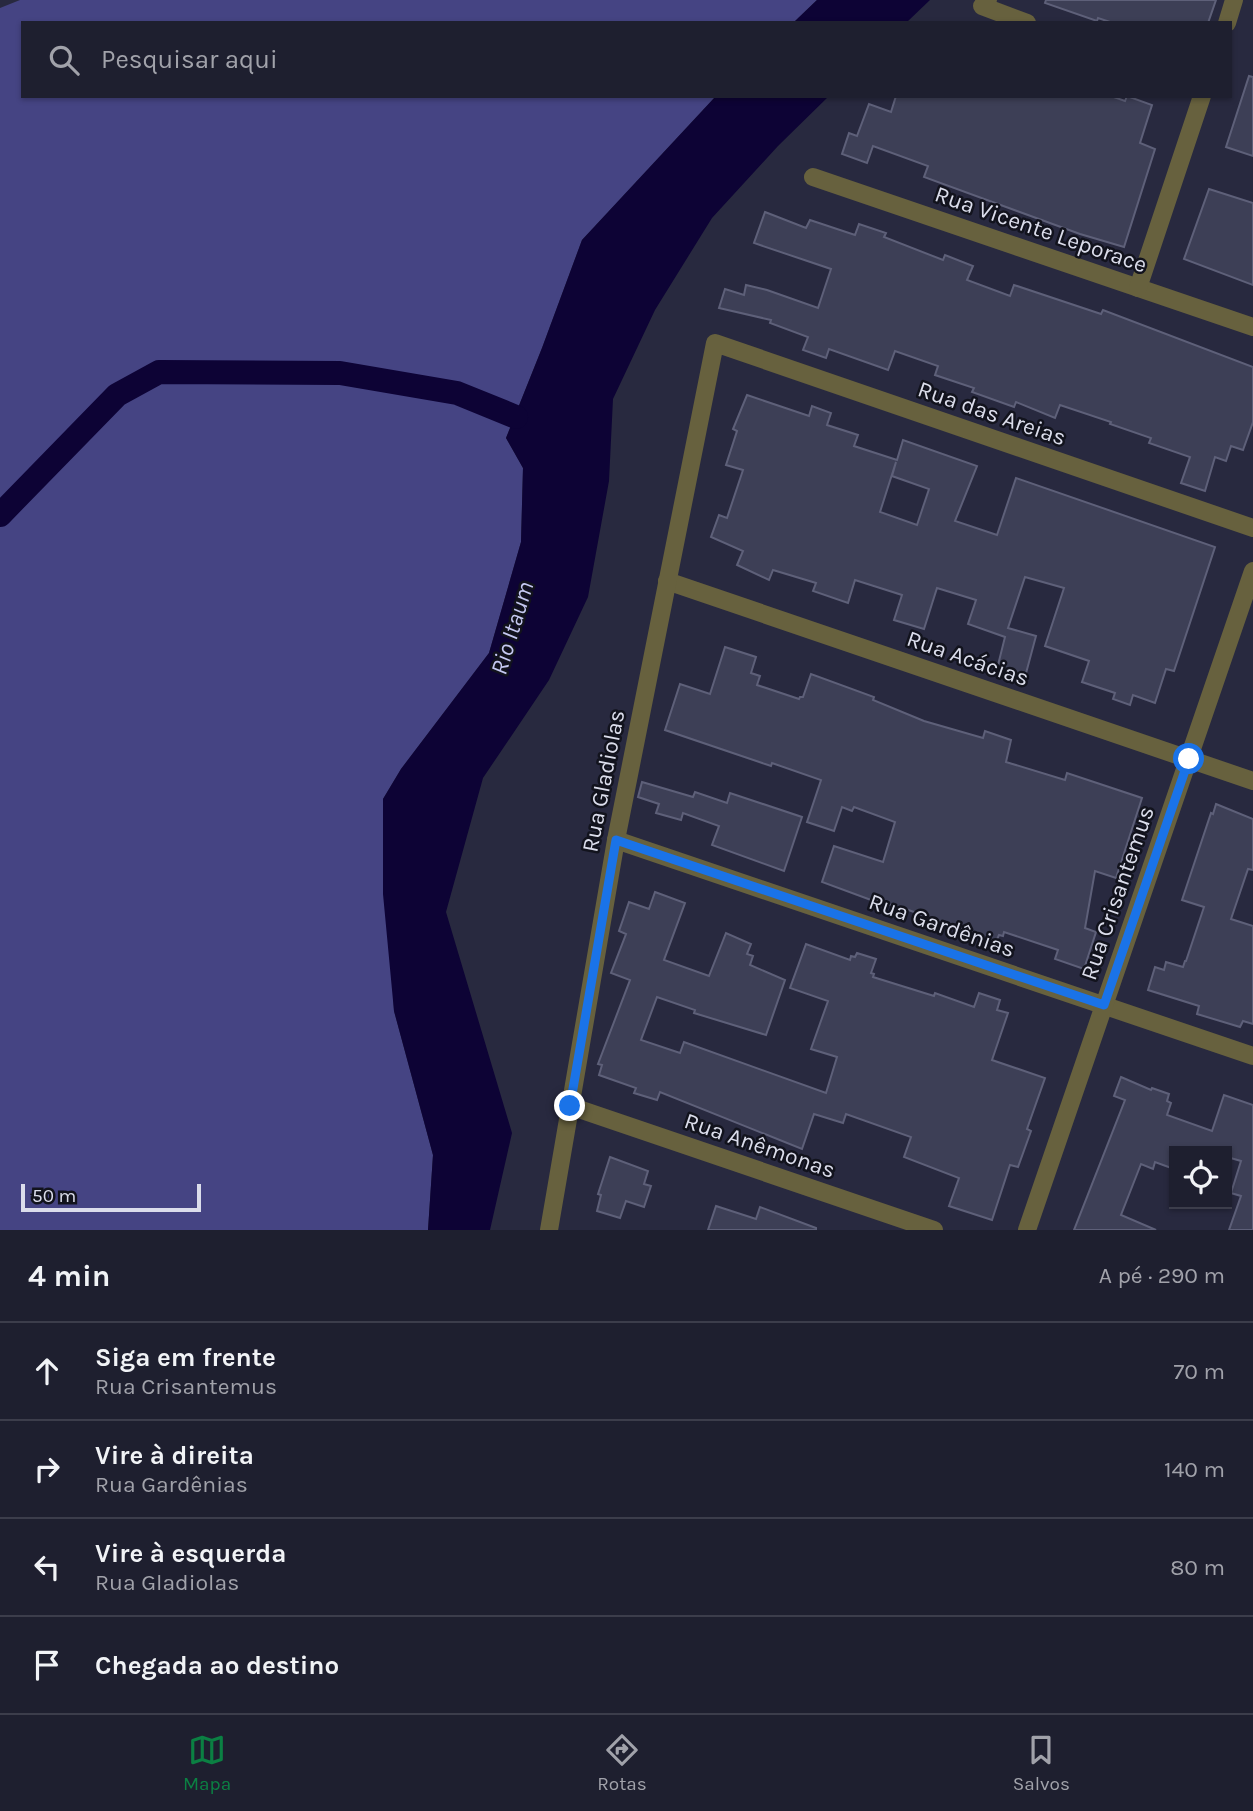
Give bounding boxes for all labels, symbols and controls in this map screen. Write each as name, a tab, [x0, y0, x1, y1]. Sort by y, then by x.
search box	[21, 21, 1232, 98]
icon: search	[45, 41, 83, 79]
text: Pesquisar aqui	[101, 44, 278, 75]
street label: Rua Vicente Leporace	[931, 180, 1150, 278]
street label: Rua das Areias	[914, 375, 1069, 451]
water label: Rio Itaum	[485, 578, 539, 678]
street label: Rua Acácias	[903, 625, 1032, 692]
street label: Rua Gladiolas	[576, 708, 631, 854]
route start	[1173, 743, 1204, 774]
street label: Rua Crisantemus	[1075, 803, 1160, 984]
street label: Rua Gardênias	[865, 888, 1018, 963]
route end	[554, 1090, 585, 1121]
street label: Rua Anêmonas	[681, 1107, 839, 1184]
map controls	[1169, 1146, 1232, 1209]
button: locate	[1169, 1146, 1232, 1209]
scale bar	[21, 1181, 201, 1213]
text: 50 m	[32, 1185, 76, 1207]
text: 4 min	[28, 1258, 110, 1294]
text: A pé · 290 m	[1099, 1262, 1225, 1289]
text: Siga em frente	[95, 1342, 276, 1373]
icon: ahead	[28, 1352, 66, 1390]
text: 70 m	[1174, 1358, 1225, 1385]
text: Rua Crisantemus	[95, 1373, 277, 1400]
text: Vire à direita	[95, 1440, 254, 1471]
icon: right	[28, 1450, 66, 1488]
text: 140 m	[1164, 1456, 1225, 1483]
text: Rua Gardênias	[95, 1471, 248, 1498]
text: Vire à esquerda	[95, 1538, 286, 1569]
icon: left	[28, 1548, 66, 1586]
text: 80 m	[1170, 1554, 1225, 1581]
text: Rua Gladiolas	[95, 1569, 239, 1596]
icon: arrive	[28, 1646, 66, 1684]
text: Chegada ao destino	[95, 1650, 339, 1681]
tab: Mapa	[183, 1731, 231, 1795]
tab: Rotas	[597, 1731, 647, 1795]
tab: Salvos	[1013, 1731, 1070, 1795]

